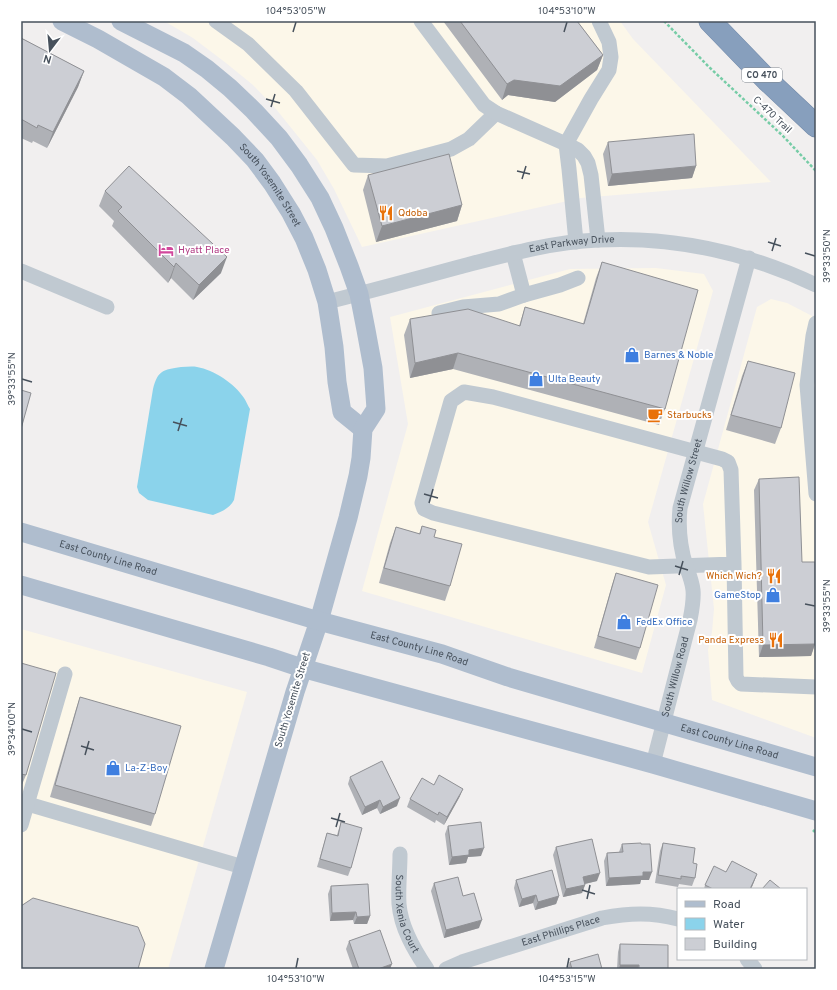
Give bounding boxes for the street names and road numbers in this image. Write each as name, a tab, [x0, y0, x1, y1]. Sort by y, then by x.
road number: CO 470	[742, 68, 782, 82]
street label: C-470 Trail	[750, 94, 794, 136]
street label: South Yosemite Street	[236, 141, 304, 229]
street label: East Parkway Drive	[528, 233, 615, 256]
street label: South Willow Street	[673, 437, 705, 523]
street label: East County Line Road	[58, 537, 159, 579]
street label: East County Line Road	[369, 629, 470, 669]
street label: South Willow Road	[659, 635, 692, 719]
street label: South Yosemite Street	[272, 650, 314, 749]
street label: East County Line Road	[679, 721, 780, 762]
street label: South Xenia Court	[392, 874, 422, 956]
street label: East Phillips Place	[520, 913, 602, 949]

